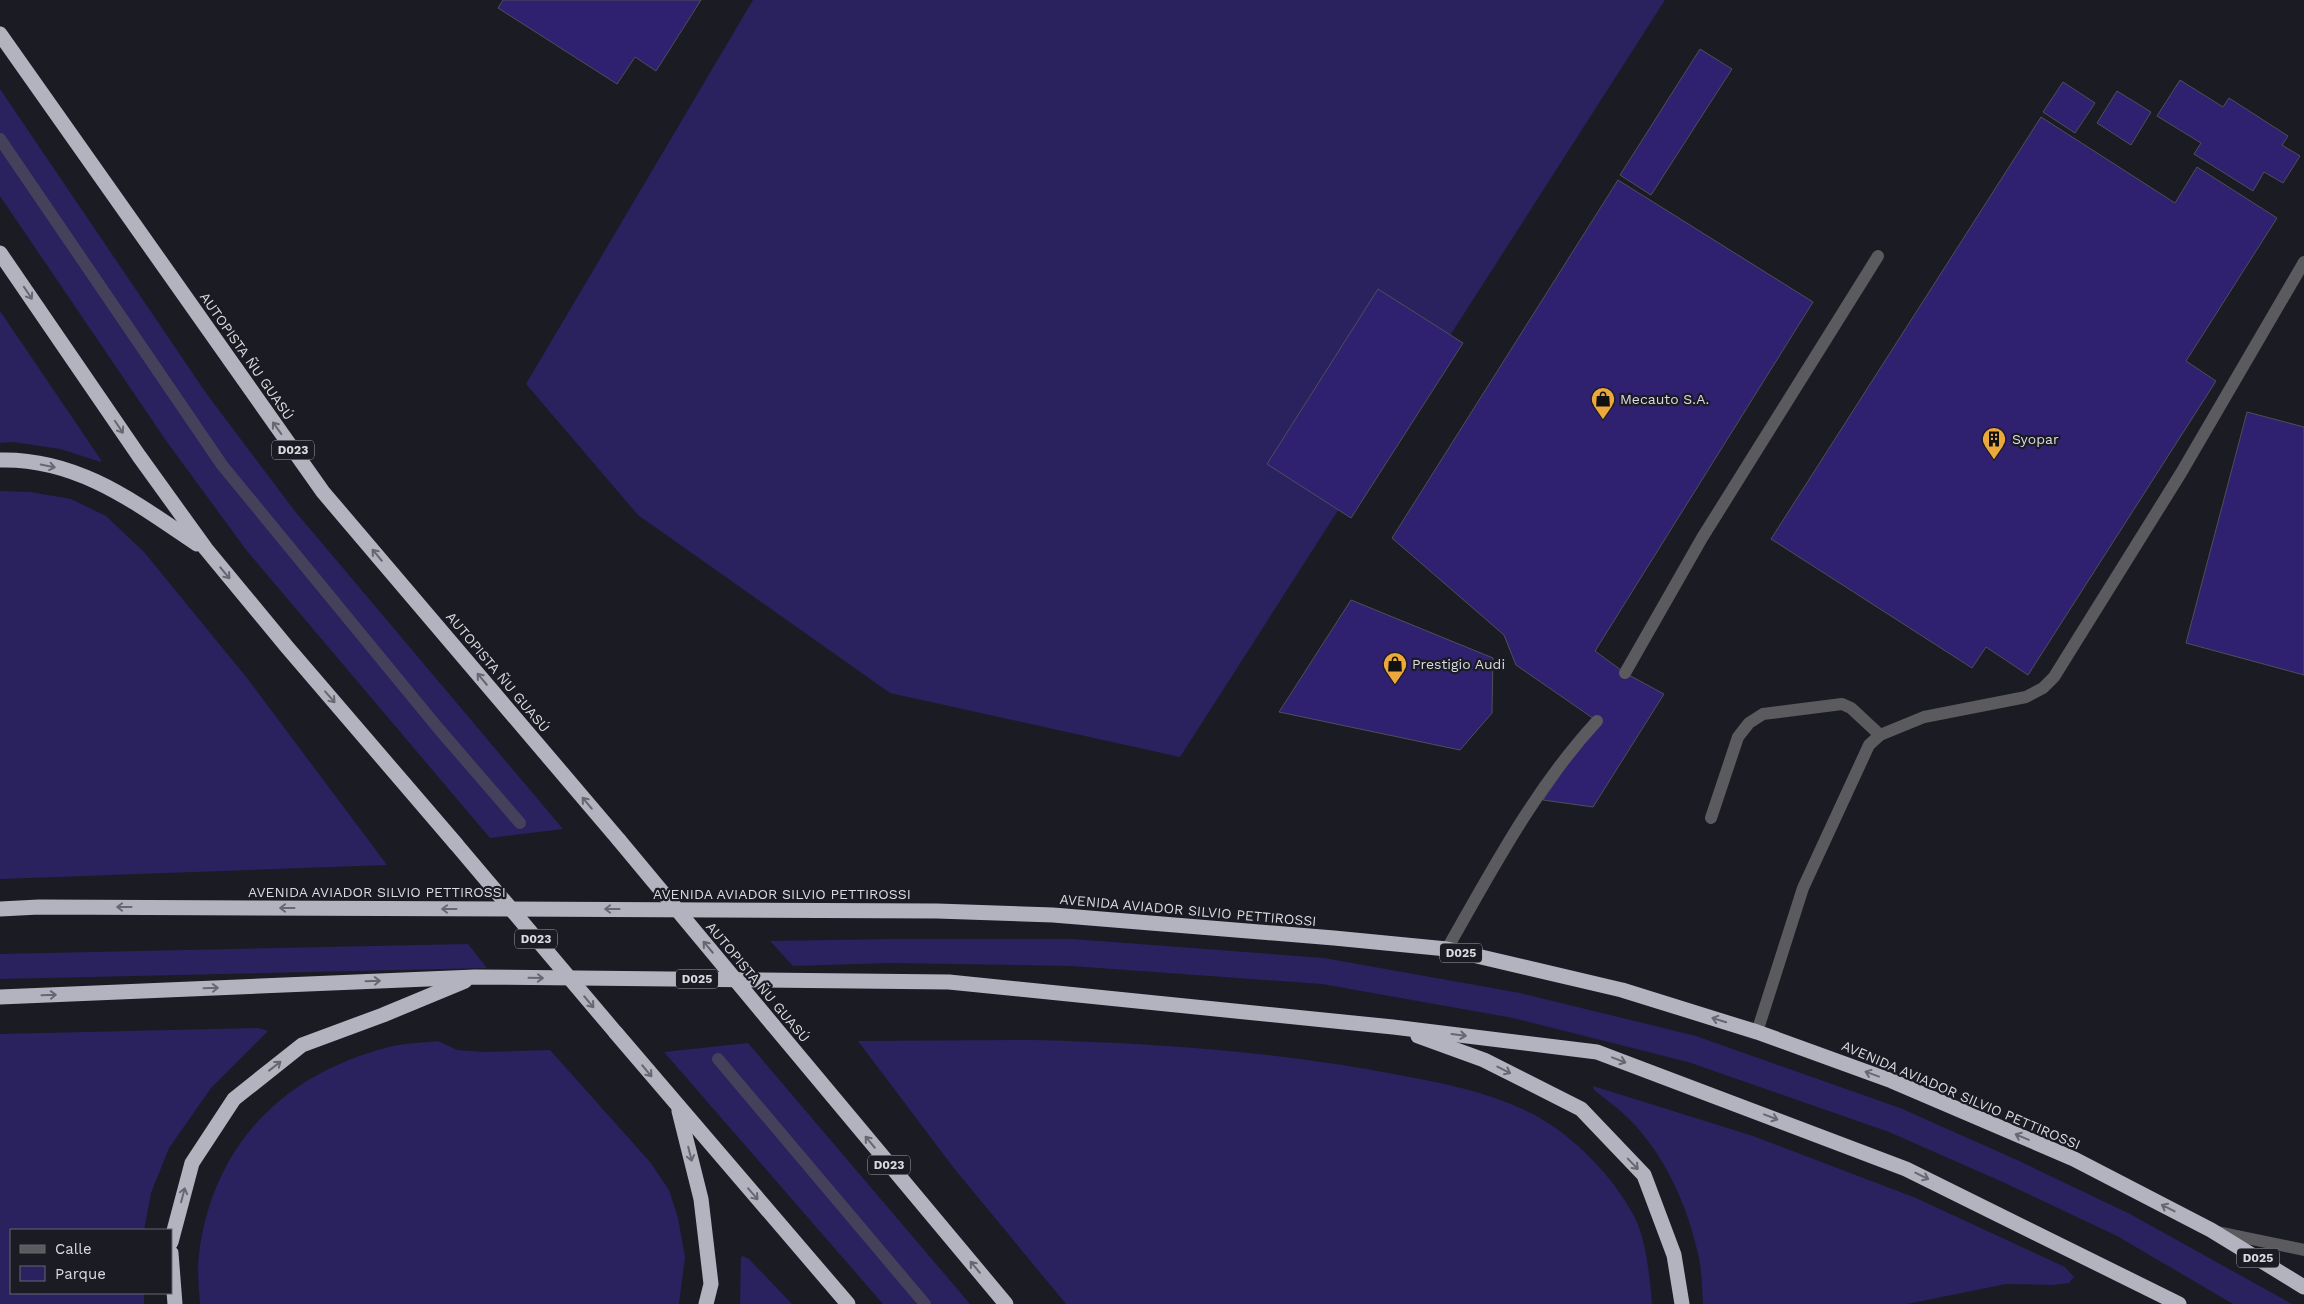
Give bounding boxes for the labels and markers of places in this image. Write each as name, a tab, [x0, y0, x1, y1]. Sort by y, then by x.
shop icon: Mecauto S.A.	[1590, 386, 1616, 420]
place label: Mecauto S.A.	[1620, 391, 1709, 407]
building icon: Syopar	[1981, 426, 2007, 460]
place label: Syopar	[2012, 431, 2059, 447]
shop icon: Prestigio Audi	[1382, 651, 1408, 685]
place label: Prestigio Audi	[1412, 656, 1505, 672]

